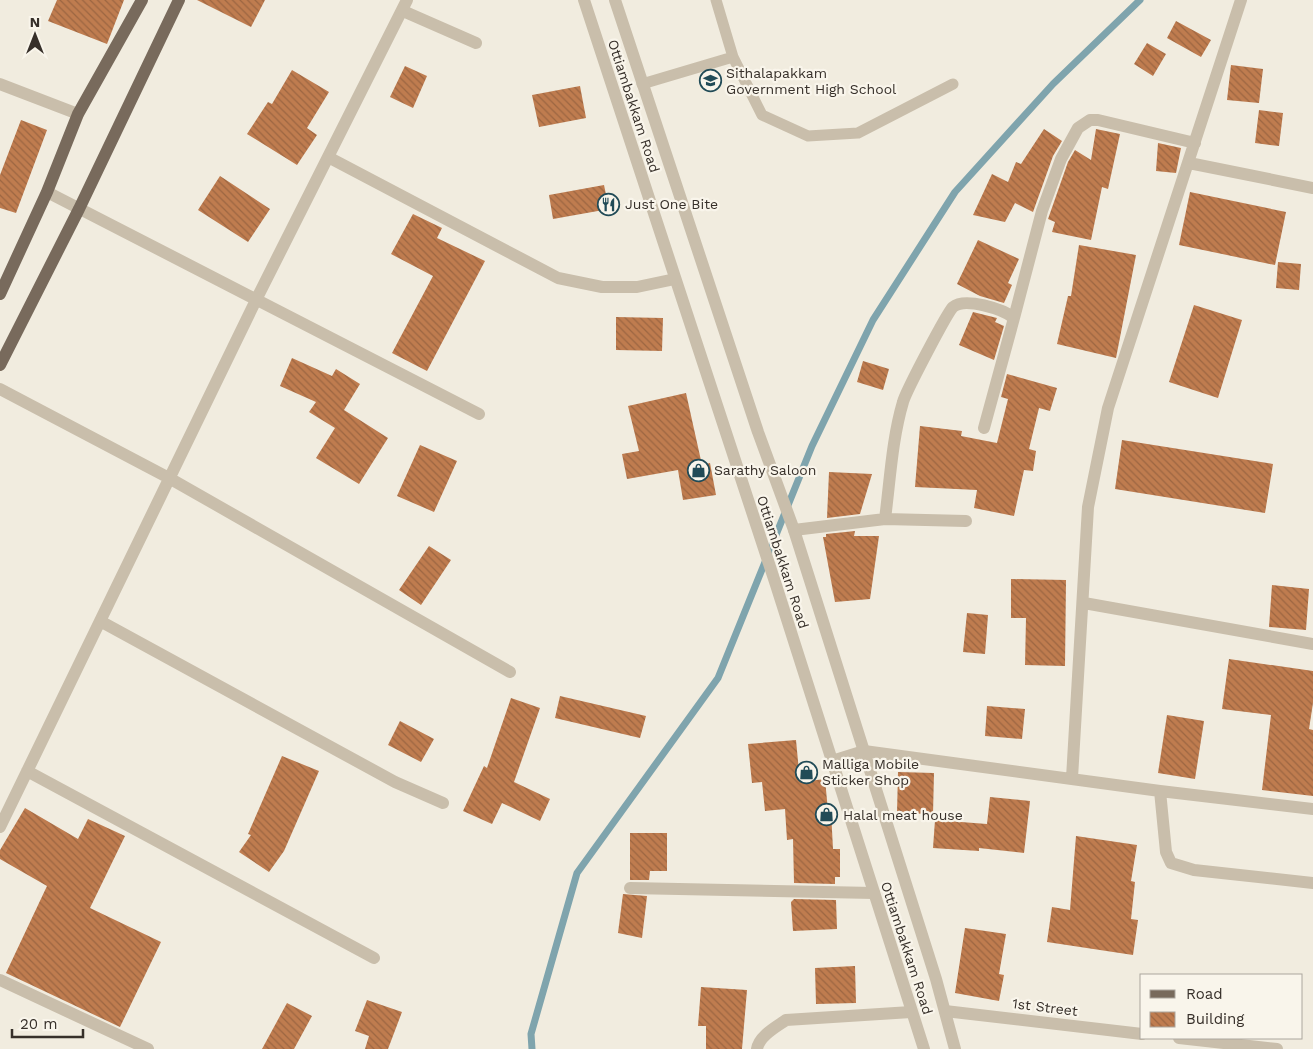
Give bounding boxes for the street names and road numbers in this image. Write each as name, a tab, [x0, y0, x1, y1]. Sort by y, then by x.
street label: Ottiambakkam Road	[605, 37, 663, 175]
street label: Ottiambakkam Road	[754, 493, 812, 631]
street label: Ottiambakkam Road	[878, 879, 936, 1017]
street label: 1st Street	[1011, 995, 1079, 1019]

